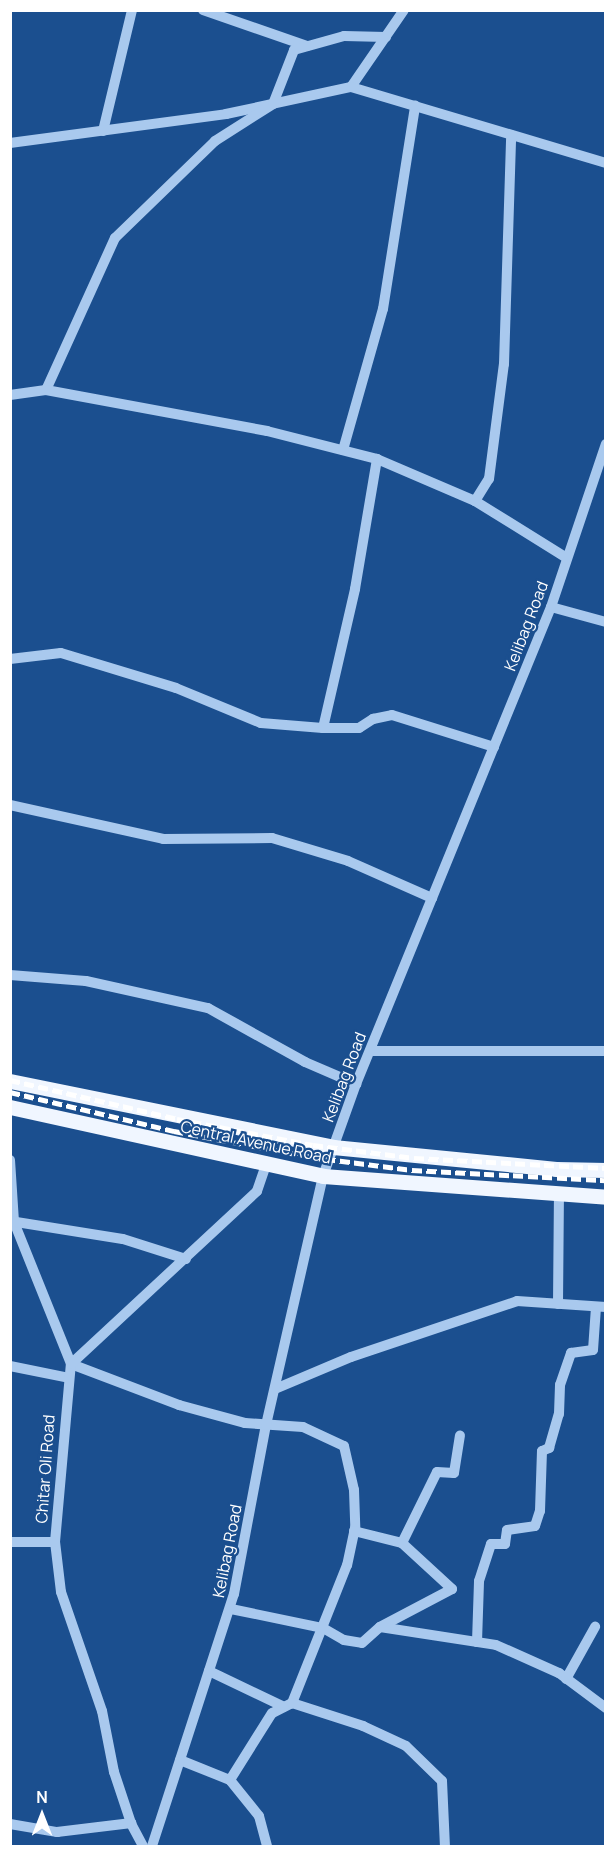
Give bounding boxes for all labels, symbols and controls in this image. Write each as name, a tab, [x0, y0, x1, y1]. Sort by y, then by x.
street label: Kelibag Road	[500, 578, 552, 674]
street label: Kelibag Road	[318, 1029, 370, 1125]
street label: Central Avenue Road	[179, 1117, 333, 1167]
street label: Chitar Oli Road	[32, 1414, 58, 1524]
street label: Kelibag Road	[209, 1503, 245, 1599]
north arrow	[12, 1785, 72, 1845]
text: N	[36, 1786, 48, 1808]

